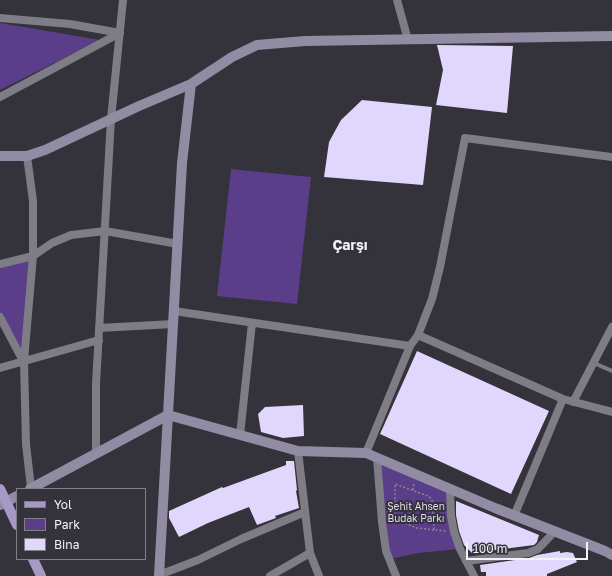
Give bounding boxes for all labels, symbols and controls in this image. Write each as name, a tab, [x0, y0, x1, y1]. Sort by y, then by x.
district label: Çarşı	[332, 238, 368, 254]
legend	[16, 488, 146, 560]
text: Yol	[54, 497, 72, 512]
park label: Şehit Ahsen Budak Parkı	[387, 501, 445, 524]
text: Park	[54, 517, 80, 532]
scale bar	[468, 534, 590, 560]
text: Bina	[54, 537, 79, 552]
text: 100 m	[473, 541, 507, 556]

